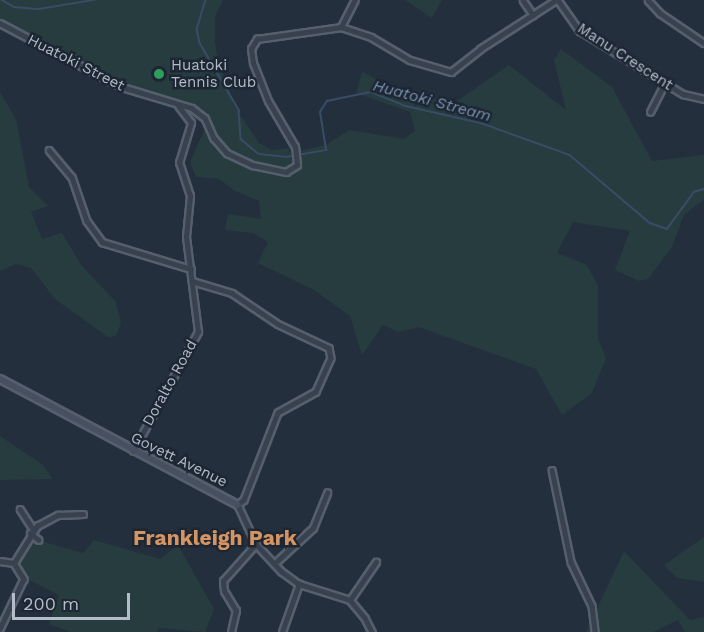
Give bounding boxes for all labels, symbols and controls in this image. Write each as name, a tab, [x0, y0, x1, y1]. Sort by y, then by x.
street label: Manu Crescent	[574, 19, 676, 95]
street label: Huatoki Street	[25, 31, 127, 95]
place label: Huatoki Tennis Club	[171, 56, 256, 91]
marker: Huatoki Tennis Club	[152, 67, 166, 81]
water label: Huatoki Stream	[371, 76, 493, 126]
street label: Doralto Road	[139, 337, 201, 429]
street label: Govett Avenue	[127, 429, 231, 491]
district label: Frankleigh Park	[133, 525, 297, 551]
scale bar	[15, 581, 134, 619]
text: 200 m	[23, 593, 79, 614]

